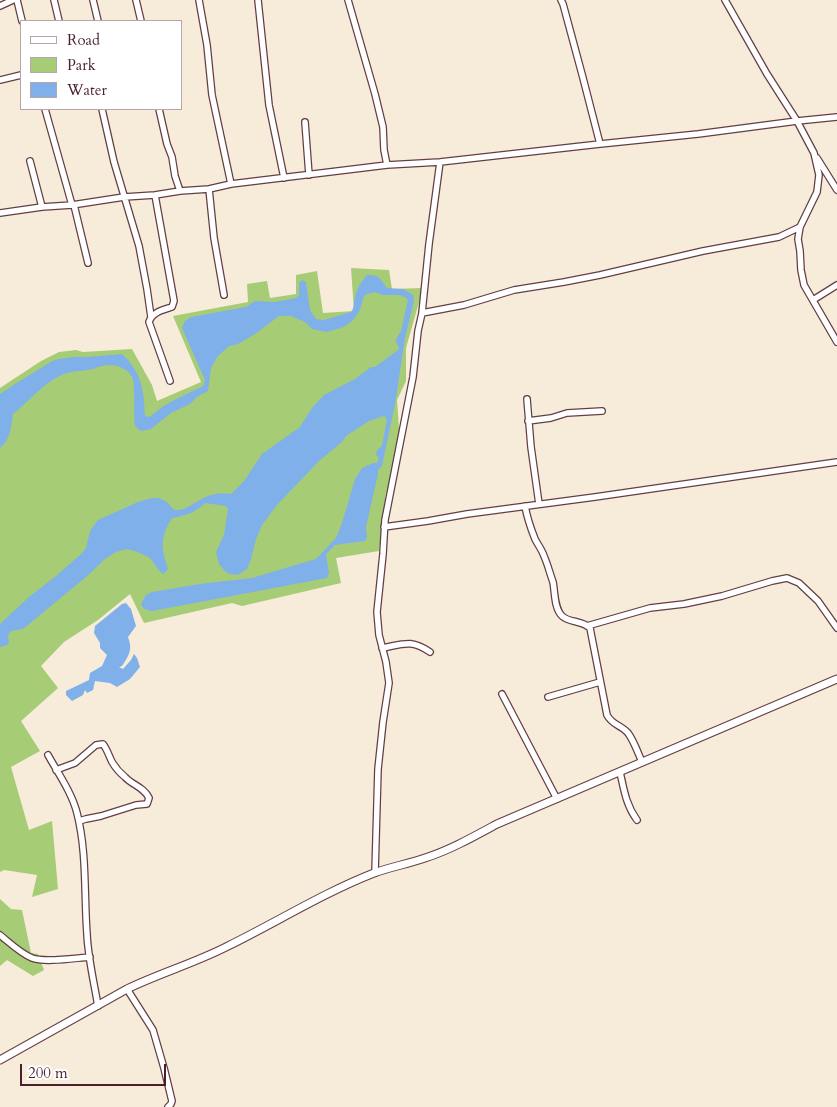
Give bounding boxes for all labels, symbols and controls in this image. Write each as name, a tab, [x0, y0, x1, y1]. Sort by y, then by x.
legend	[20, 20, 182, 110]
text: Road	[67, 30, 100, 50]
text: Park	[67, 55, 96, 75]
text: Water	[67, 80, 107, 100]
scale bar	[22, 1054, 169, 1086]
text: 200 m	[28, 1063, 68, 1083]

